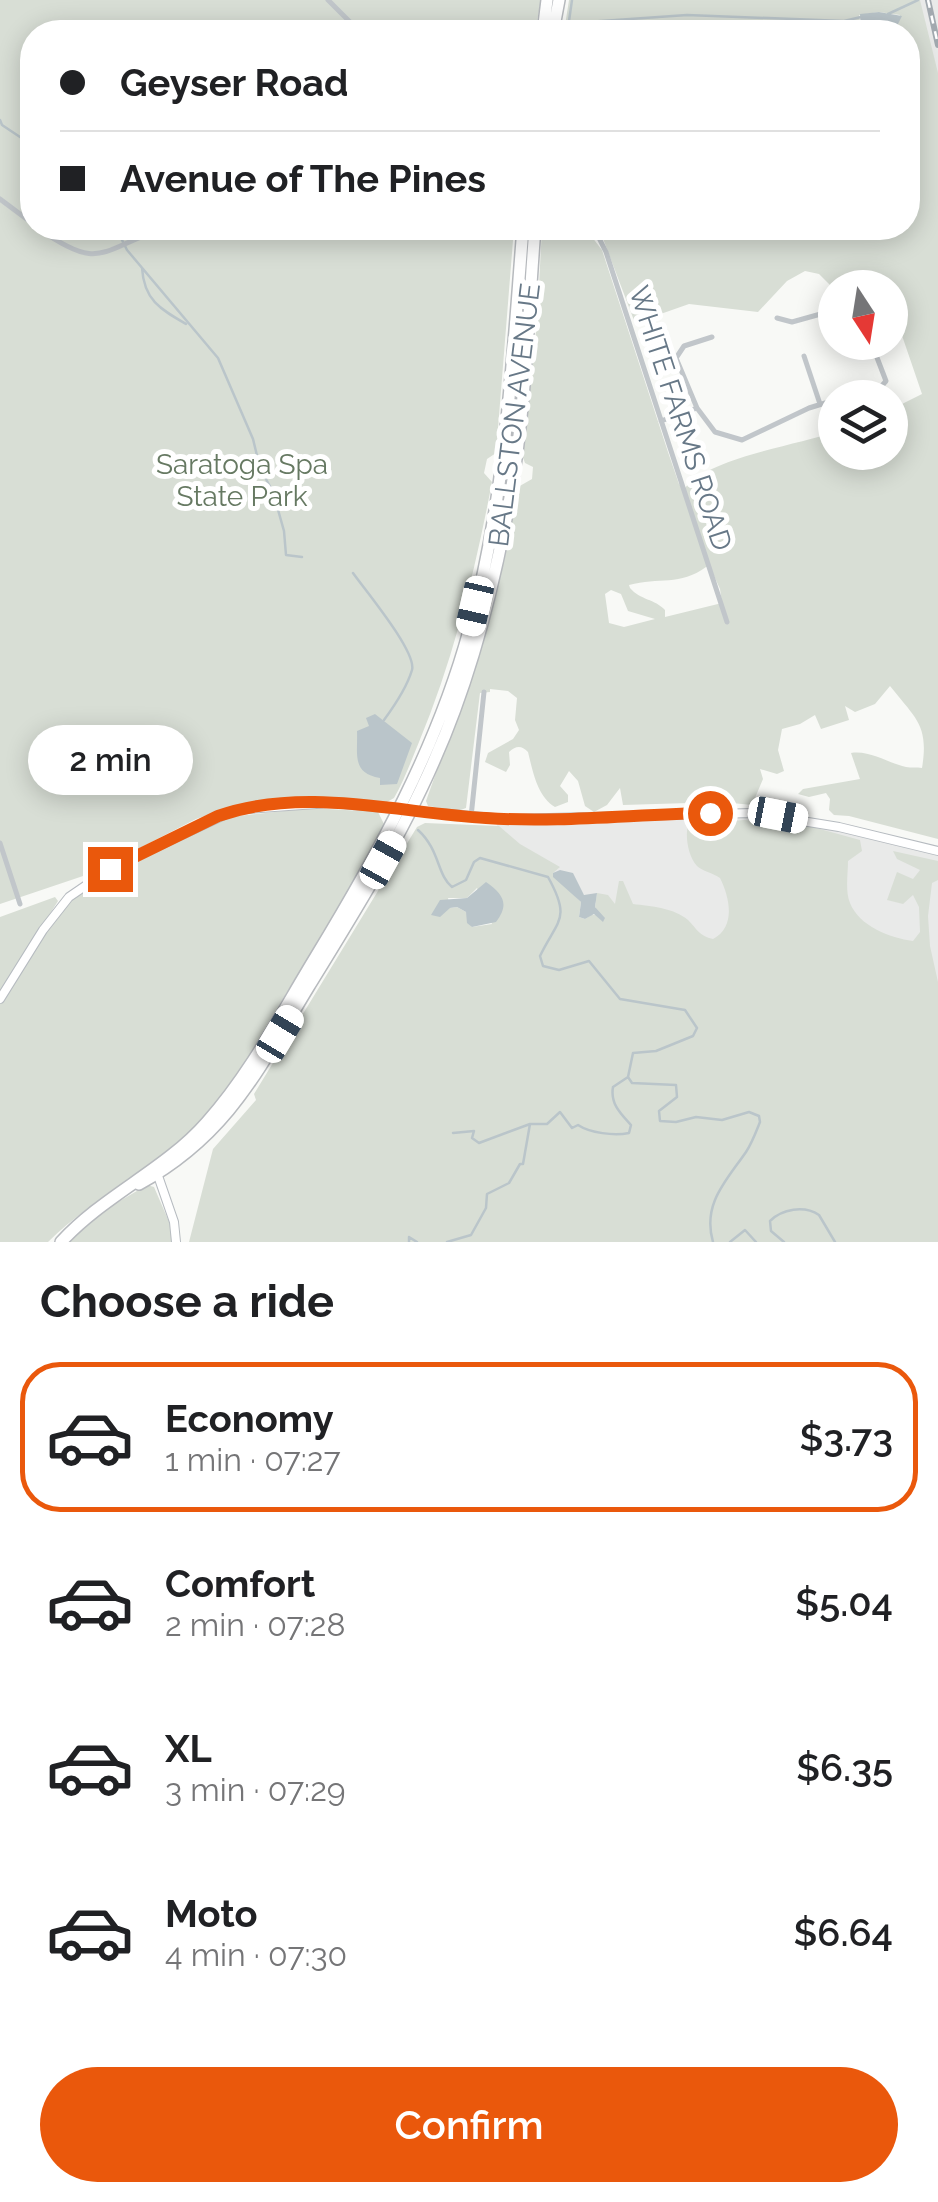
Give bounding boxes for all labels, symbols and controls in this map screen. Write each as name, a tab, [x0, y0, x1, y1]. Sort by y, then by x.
text: Geyser Road	[120, 60, 349, 105]
text: Avenue of The Pines	[120, 156, 486, 201]
north arrow	[818, 270, 908, 360]
map controls	[818, 270, 908, 470]
street label: BALLSTON AVENUE	[482, 281, 547, 549]
street label: WHITE FARMS ROAD	[622, 282, 739, 555]
button: layers	[818, 380, 908, 470]
park label: Saratoga Spa State Park	[156, 448, 328, 513]
car	[454, 573, 496, 639]
callout: 2 min	[28, 724, 192, 794]
text: 2 min	[70, 741, 151, 778]
route start	[688, 791, 733, 836]
car	[746, 795, 810, 835]
car	[355, 826, 411, 894]
route end	[88, 847, 133, 892]
car	[252, 1001, 308, 1067]
text: Choose a ride	[40, 1275, 334, 1328]
icon: car	[45, 1392, 135, 1482]
text: Economy	[165, 1396, 334, 1441]
text: $3.73	[799, 1415, 893, 1460]
text: 1 min · 07:27	[165, 1441, 341, 1478]
icon: car	[45, 1557, 135, 1647]
text: Comfort	[165, 1561, 315, 1606]
text: $5.04	[795, 1580, 893, 1625]
text: 2 min · 07:28	[165, 1606, 345, 1643]
icon: car	[45, 1722, 135, 1812]
text: XL	[165, 1726, 212, 1771]
text: $6.35	[796, 1745, 893, 1790]
text: 3 min · 07:29	[165, 1771, 346, 1808]
icon: car	[45, 1887, 135, 1977]
text: Moto	[165, 1891, 258, 1936]
text: $6.64	[793, 1910, 893, 1955]
text: 4 min · 07:30	[165, 1936, 347, 1973]
button: Confirm	[40, 2067, 898, 2182]

